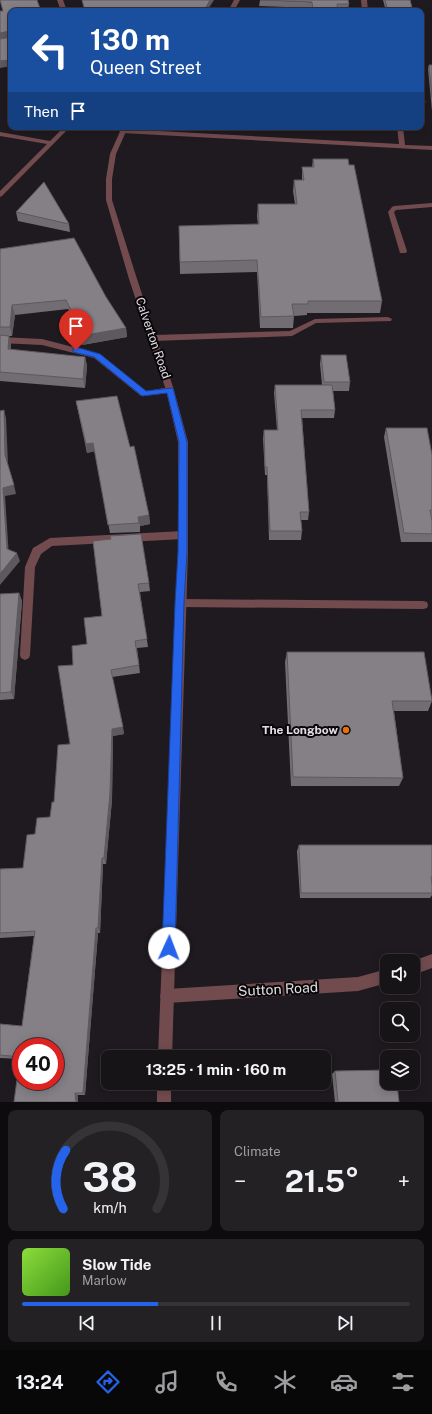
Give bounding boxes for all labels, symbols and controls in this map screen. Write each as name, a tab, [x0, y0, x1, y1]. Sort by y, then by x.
text: 130 m	[90, 23, 170, 56]
icon: left	[24, 24, 76, 76]
text: Queen Street	[90, 57, 202, 78]
icon: arrive	[67, 100, 89, 122]
text: Then	[24, 103, 59, 120]
street label: Calverton Road	[133, 296, 173, 380]
pin	[59, 309, 93, 350]
icon: arrive	[65, 315, 87, 337]
place label: The Longbow	[262, 723, 339, 737]
marker: The Longbow	[341, 725, 351, 735]
position arrow	[148, 927, 190, 969]
map controls	[380, 954, 420, 1090]
button: sound	[380, 954, 420, 994]
street label: Sutton Road	[238, 979, 318, 999]
button: search	[380, 1002, 420, 1042]
speed limit sign: 40	[12, 1038, 64, 1090]
button: layers	[380, 1050, 420, 1090]
text: 13:25 · 1 min · 160 m	[146, 1061, 286, 1078]
text: Climate	[234, 1144, 281, 1159]
text: 38	[82, 1151, 138, 1200]
text: 21.5°	[285, 1163, 359, 1199]
text: −	[234, 1168, 246, 1194]
text: +	[398, 1168, 410, 1194]
text: km/h	[93, 1198, 127, 1215]
text: Slow Tide	[82, 1256, 151, 1273]
text: Marlow	[82, 1273, 127, 1288]
icon: previous	[76, 1312, 98, 1334]
icon: pause	[205, 1312, 227, 1334]
icon: next	[334, 1312, 356, 1334]
icon: directions	[94, 1368, 122, 1396]
icon: music	[153, 1368, 181, 1396]
icon: phone	[212, 1368, 240, 1396]
icon: climate	[271, 1368, 299, 1396]
icon: car	[330, 1368, 358, 1396]
icon: filters	[389, 1368, 417, 1396]
text: 13:24	[15, 1372, 64, 1393]

